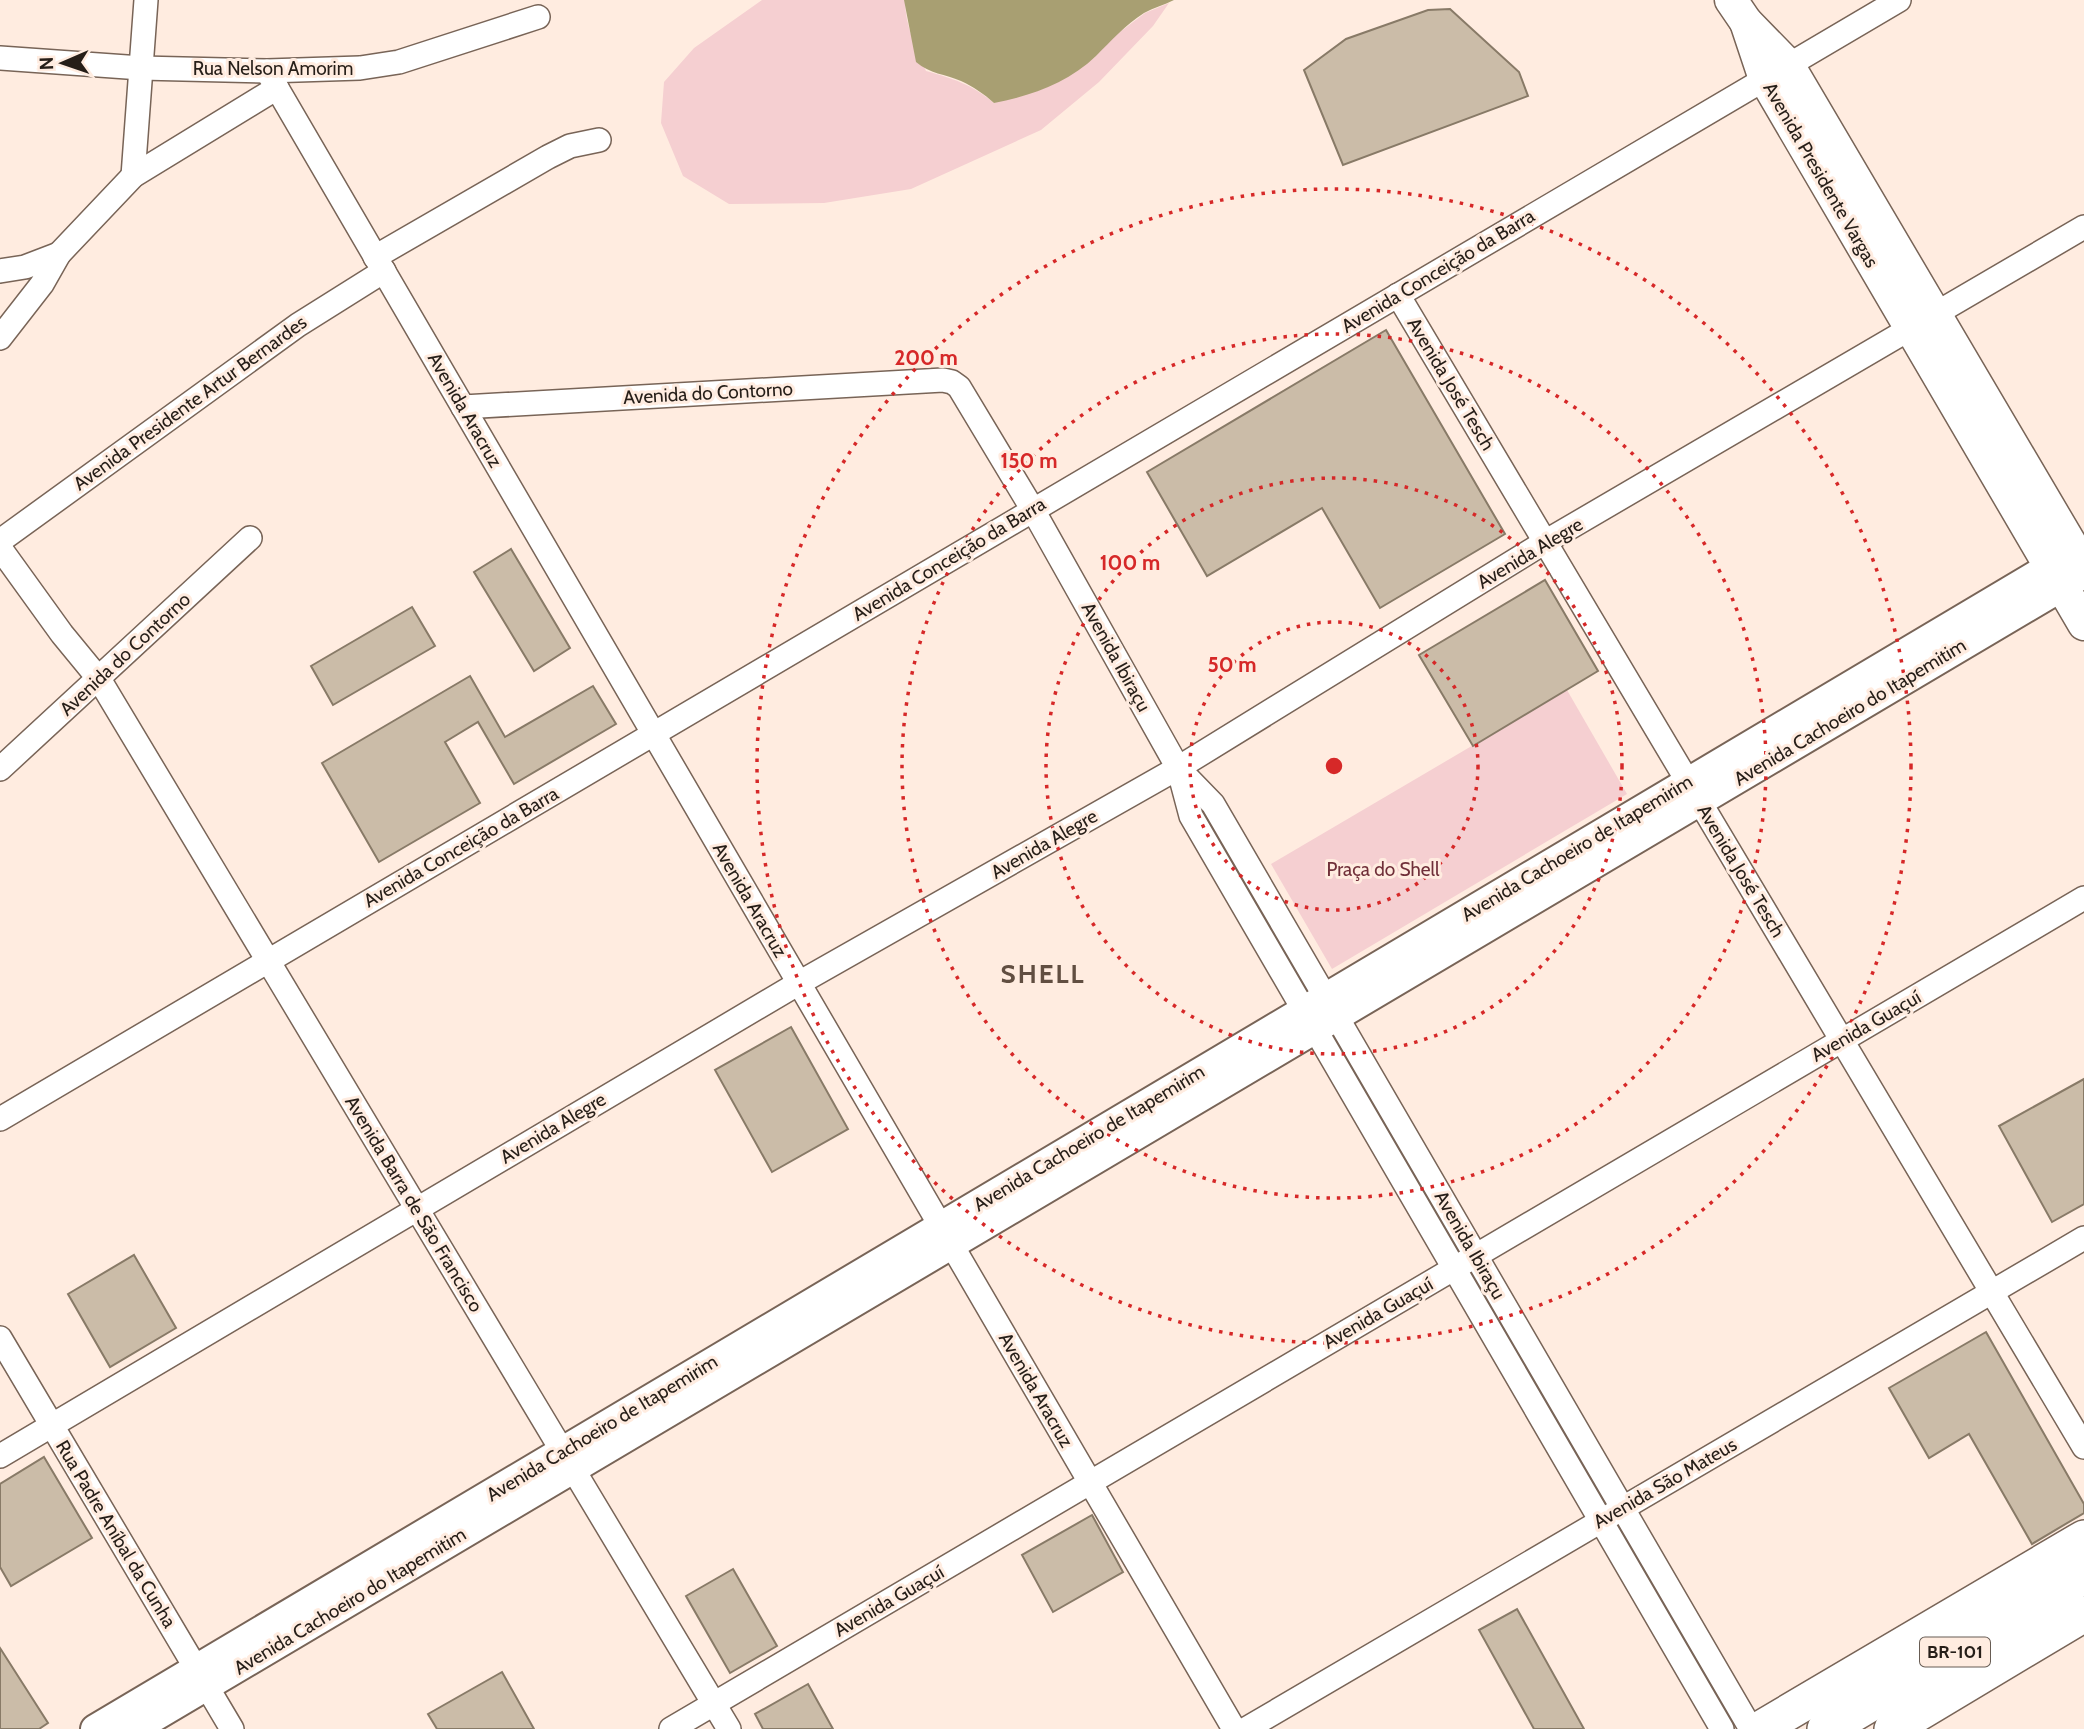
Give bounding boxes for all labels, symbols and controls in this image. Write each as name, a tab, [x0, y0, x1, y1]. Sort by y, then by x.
north arrow	[28, 28, 98, 98]
text: N	[35, 56, 58, 71]
street label: Rua Nelson Amorim	[193, 57, 353, 80]
street label: Avenida Presidente Vargas	[1759, 78, 1884, 272]
street label: Avenida Conceição da Barra	[1337, 204, 1539, 338]
street label: Avenida Presidente Artur Bernardes	[69, 311, 311, 495]
street label: Avenida José Tesch	[1402, 314, 1500, 454]
text: 200 m	[894, 345, 958, 370]
street label: Avenida Aracruz	[423, 348, 507, 472]
street label: Avenida do Contorno	[623, 377, 793, 409]
text: 150 m	[1001, 448, 1057, 473]
street label: Avenida Conceição da Barra	[848, 492, 1050, 626]
street label: Avenida Alegre	[1473, 512, 1587, 594]
text: 100 m	[1100, 550, 1160, 575]
street label: Avenida do Contorno	[55, 588, 195, 720]
street label: Avenida Ibiraçu	[1077, 598, 1155, 716]
street label: Avenida Cachoeiro do Itapemitim	[1730, 634, 1970, 790]
text: 50 m	[1207, 652, 1257, 677]
centre of rings	[1322, 754, 1346, 778]
street label: Avenida Cachoeiro de Itapemirim	[1457, 770, 1697, 926]
street label: Avenida Conceição da Barra	[359, 782, 563, 912]
street label: Avenida José Tesch	[1692, 801, 1790, 941]
street label: Avenida Alegre	[987, 804, 1102, 884]
street label: Avenida Aracruz	[708, 838, 792, 962]
park label: Praça do Shell	[1327, 858, 1440, 881]
district label: SHELL	[1001, 958, 1085, 990]
street label: Avenida Guaçuí	[1807, 985, 1925, 1067]
street label: Avenida Cachoeiro de Itapemirim	[969, 1060, 1209, 1216]
street label: Avenida Alegre	[496, 1087, 610, 1169]
street label: Avenida Barra de São Francisco	[340, 1092, 488, 1316]
street label: Avenida Ibiraçu	[1430, 1187, 1510, 1303]
street label: Avenida Guaçuí	[1319, 1272, 1437, 1354]
street label: Avenida Aracruz	[994, 1328, 1078, 1452]
street label: Avenida Cachoeiro de Itapemirim	[482, 1350, 722, 1506]
street label: Avenida São Mateus	[1589, 1433, 1741, 1533]
street label: Rua Padre Aníbal da Cunha	[51, 1436, 181, 1632]
street label: Avenida Cachoeiro do Itapemitim	[230, 1523, 470, 1679]
street label: Avenida Guaçuí	[830, 1560, 948, 1642]
road number: BR-101	[1920, 1638, 1990, 1666]

